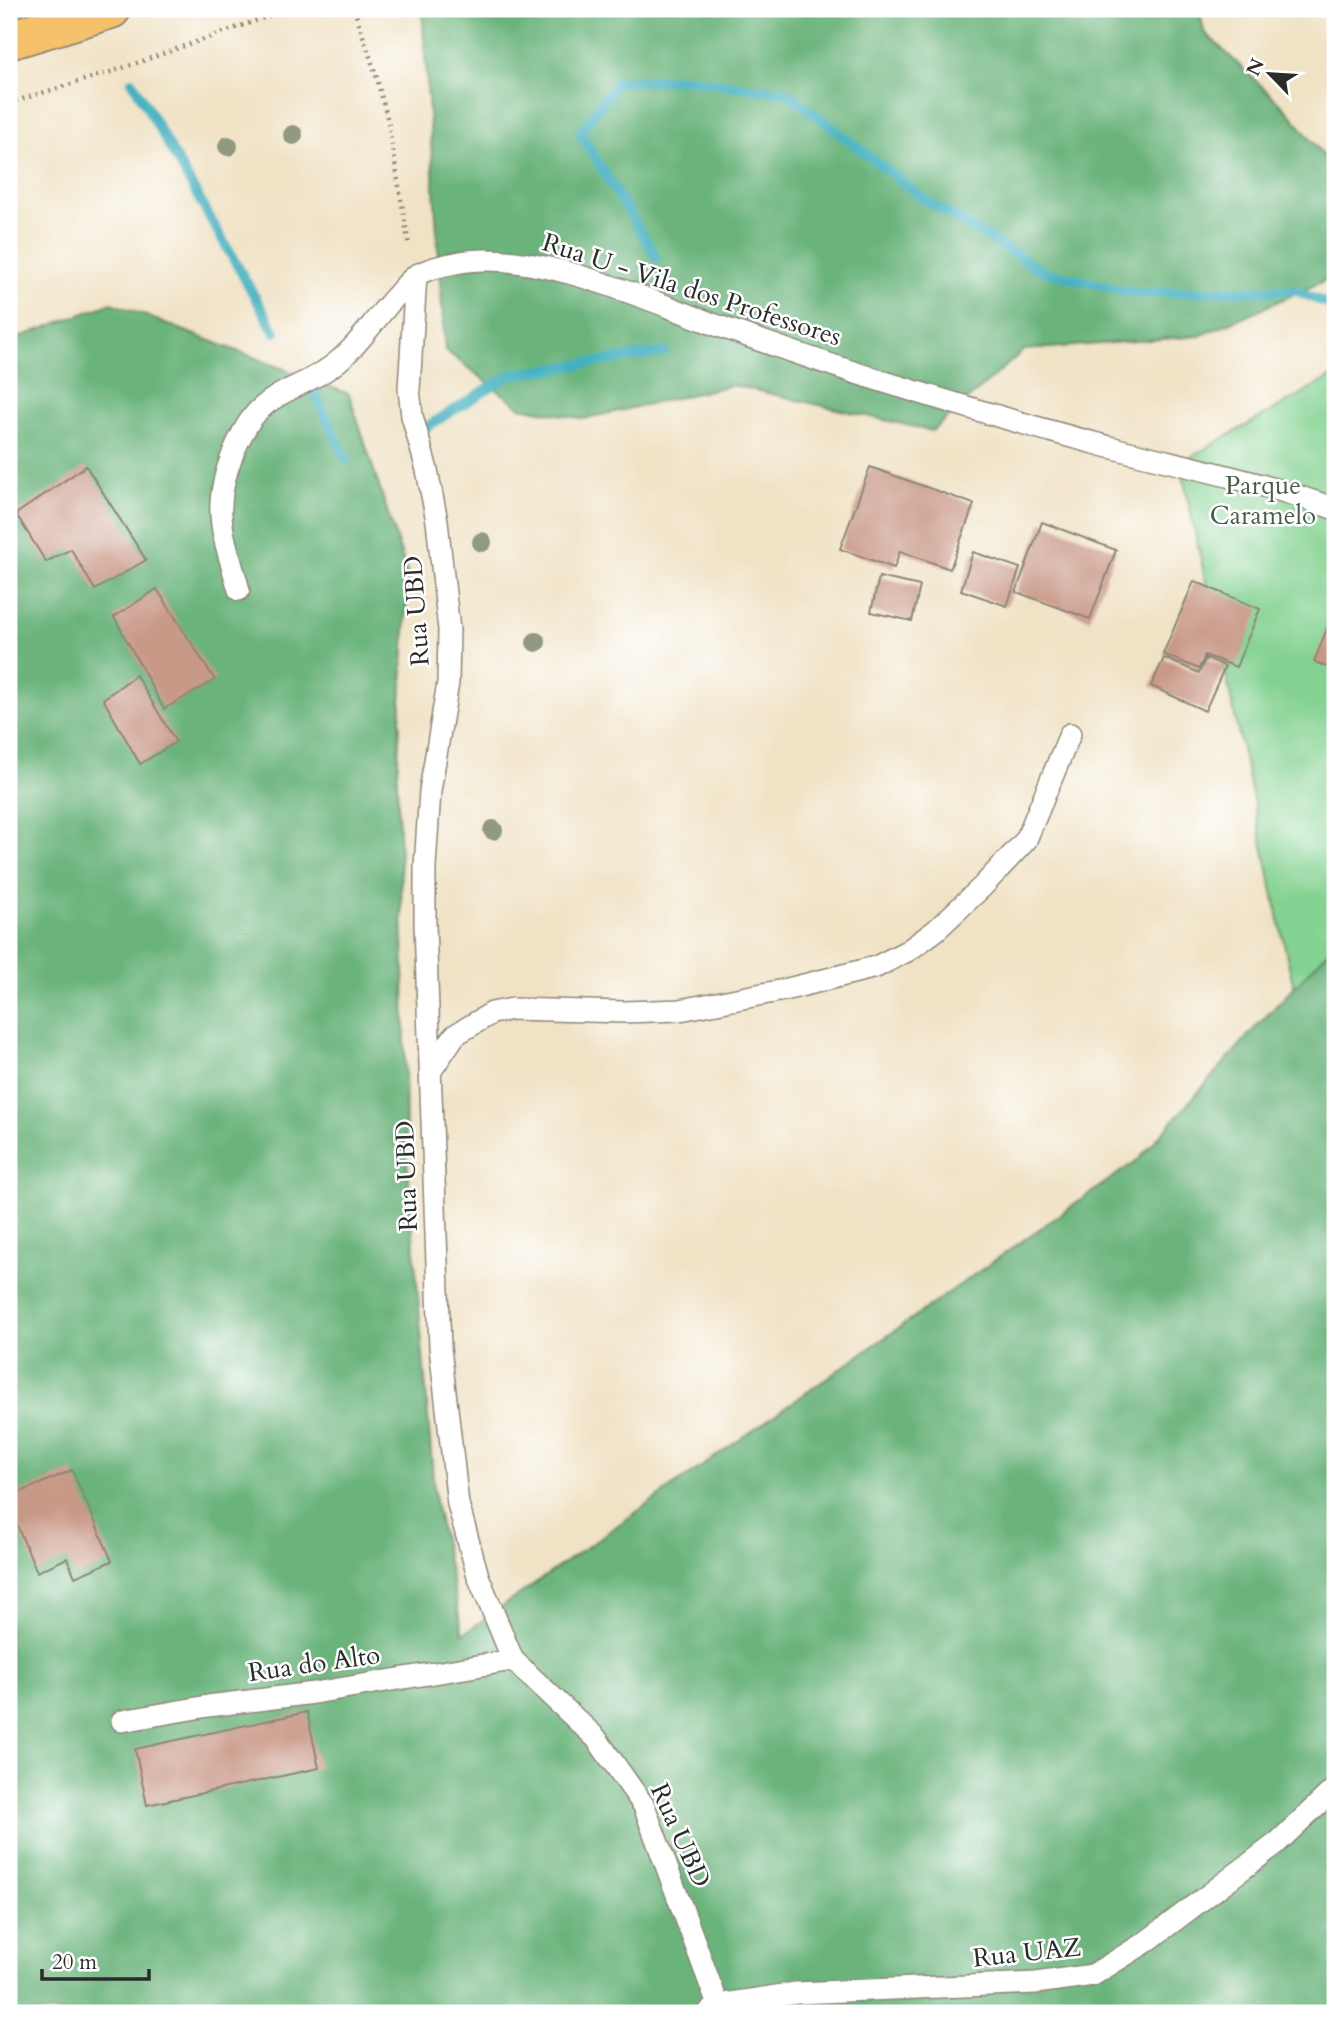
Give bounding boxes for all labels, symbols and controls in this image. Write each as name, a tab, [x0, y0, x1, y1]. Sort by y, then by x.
north arrow	[1236, 38, 1306, 108]
text: N	[1240, 54, 1271, 80]
street label: Rua U - Vila dos Professores	[538, 225, 846, 354]
park label: Parque Caramelo	[1210, 468, 1316, 533]
street label: Rua UBD	[395, 555, 438, 667]
street label: Rua UBD	[387, 1120, 426, 1232]
street label: Rua do Alto	[246, 1637, 382, 1690]
street label: Rua UBD	[642, 1778, 719, 1893]
street label: Rua UAZ	[971, 1929, 1083, 1976]
scale bar	[42, 1938, 149, 1982]
text: 20 m	[52, 1948, 97, 1977]

